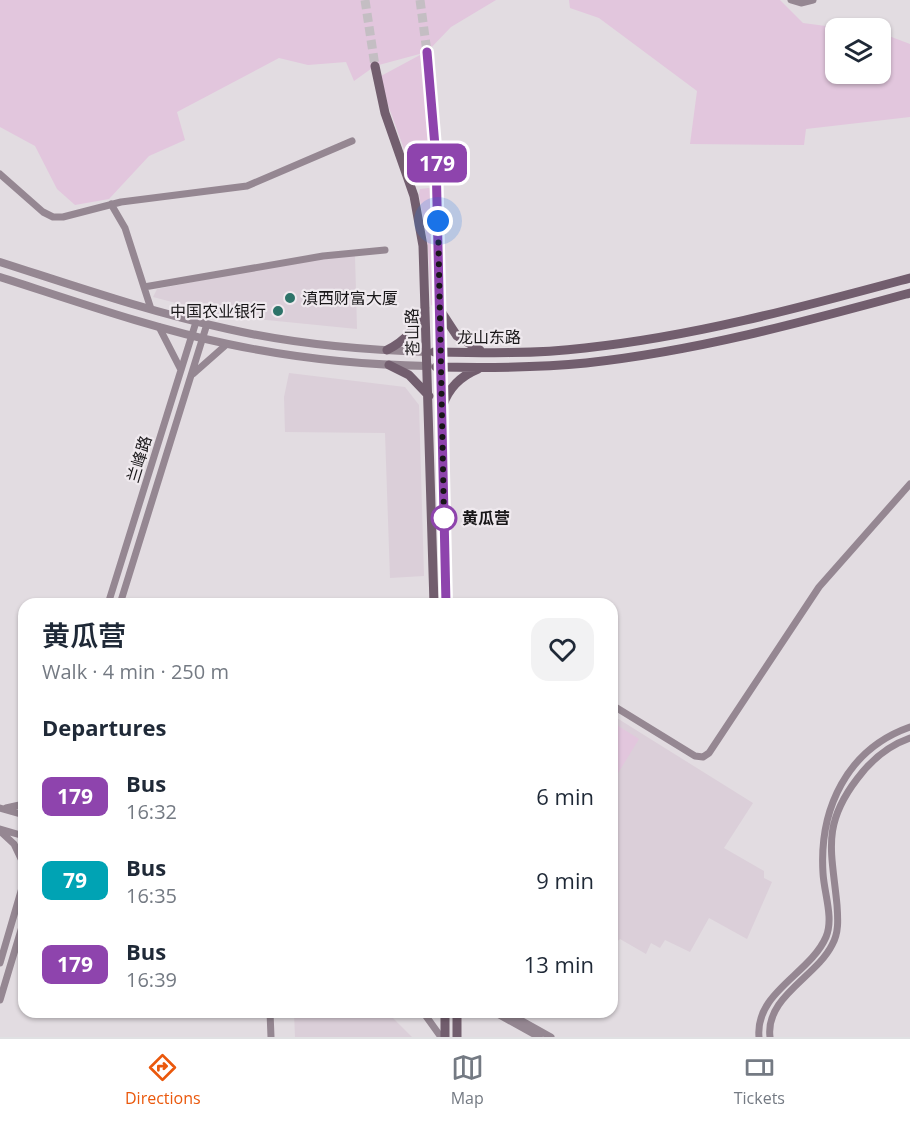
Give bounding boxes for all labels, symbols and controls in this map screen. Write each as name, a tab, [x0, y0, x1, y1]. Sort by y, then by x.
map controls	[825, 18, 891, 84]
button: layers	[825, 18, 891, 84]
line badge: 179	[402, 144, 472, 182]
text: 179	[419, 149, 455, 177]
your location	[423, 206, 453, 236]
place label: 滇西财富大厦	[302, 287, 398, 309]
marker: 滇西财富大厦	[283, 291, 297, 305]
place label: 中国农业银行	[170, 300, 266, 322]
marker: 中国农业银行	[271, 304, 285, 318]
street label: 苍山路	[401, 308, 423, 356]
street label: 龙山东路	[457, 326, 521, 348]
street label: 兰峰路	[121, 433, 157, 485]
marker: 黄瓜营	[431, 505, 457, 531]
place label: 黄瓜营	[462, 507, 510, 529]
text: 黄瓜营	[42, 616, 126, 654]
button: heart	[531, 618, 594, 681]
text: Walk · 4 min · 250 m	[42, 658, 229, 685]
text: Departures	[42, 712, 166, 742]
text: Bus	[126, 768, 166, 798]
text: 6 min	[536, 781, 594, 811]
text: 179	[57, 782, 93, 810]
text: 16:32	[126, 798, 177, 825]
text: Bus	[126, 852, 166, 882]
text: 9 min	[536, 865, 594, 895]
text: 79	[63, 866, 87, 894]
text: 16:35	[126, 882, 177, 909]
text: Bus	[126, 936, 166, 966]
text: 13 min	[524, 949, 594, 979]
text: 179	[57, 950, 93, 978]
text: 16:39	[126, 966, 177, 993]
tab: Directions	[125, 1051, 201, 1109]
tab: Map	[451, 1051, 484, 1109]
tab: Tickets	[734, 1051, 785, 1109]

